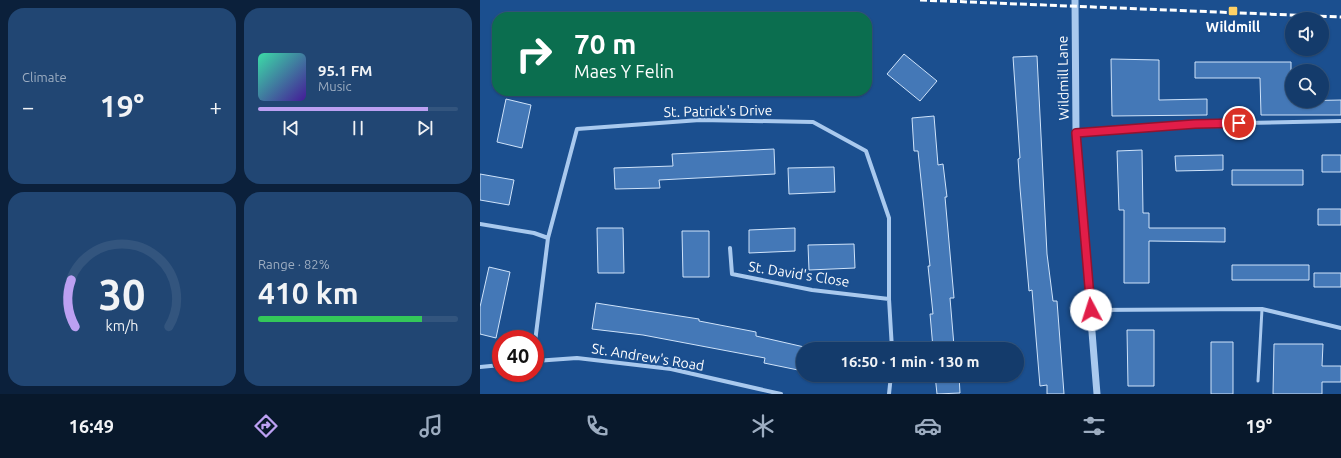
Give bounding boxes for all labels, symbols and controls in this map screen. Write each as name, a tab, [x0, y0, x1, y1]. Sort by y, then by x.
marker: Wildmill	[1227, 5, 1239, 17]
map controls	[1285, 12, 1329, 108]
button: sound	[1285, 12, 1329, 56]
place label: Wildmill	[1206, 19, 1260, 35]
icon: right	[508, 28, 560, 80]
text: 70 m	[574, 28, 636, 59]
street label: Wildmill Lane	[1054, 36, 1072, 120]
text: Maes Y Felin	[574, 61, 674, 81]
text: 95.1 FM	[318, 62, 372, 79]
button: search	[1285, 64, 1329, 108]
text: Climate	[22, 70, 67, 84]
text: Music	[318, 79, 352, 93]
text: 19°	[100, 89, 144, 123]
text: −	[22, 94, 34, 119]
text: +	[210, 94, 222, 119]
street label: St. Patrick's Drive	[664, 102, 772, 120]
pin	[1222, 106, 1256, 140]
icon: arrive	[1228, 112, 1250, 134]
icon: previous	[280, 117, 302, 139]
icon: pause	[347, 117, 369, 139]
icon: next	[414, 117, 436, 139]
text: Range · 82%	[258, 257, 330, 271]
street label: St. David's Close	[747, 258, 851, 290]
text: 30	[99, 271, 145, 318]
text: 410 km	[258, 276, 359, 310]
position arrow	[1070, 289, 1112, 331]
text: km/h	[106, 318, 138, 334]
speed limit sign: 40	[492, 330, 544, 382]
street label: St. Andrew's Road	[591, 340, 705, 374]
text: 16:50 · 1 min · 130 m	[841, 353, 979, 370]
icon: directions	[252, 412, 280, 440]
icon: music	[417, 412, 445, 440]
icon: phone	[583, 412, 611, 440]
icon: climate	[749, 412, 777, 440]
icon: car	[914, 412, 942, 440]
icon: filters	[1080, 412, 1108, 440]
text: 16:49	[69, 416, 114, 436]
text: 19°	[1245, 416, 1272, 436]

